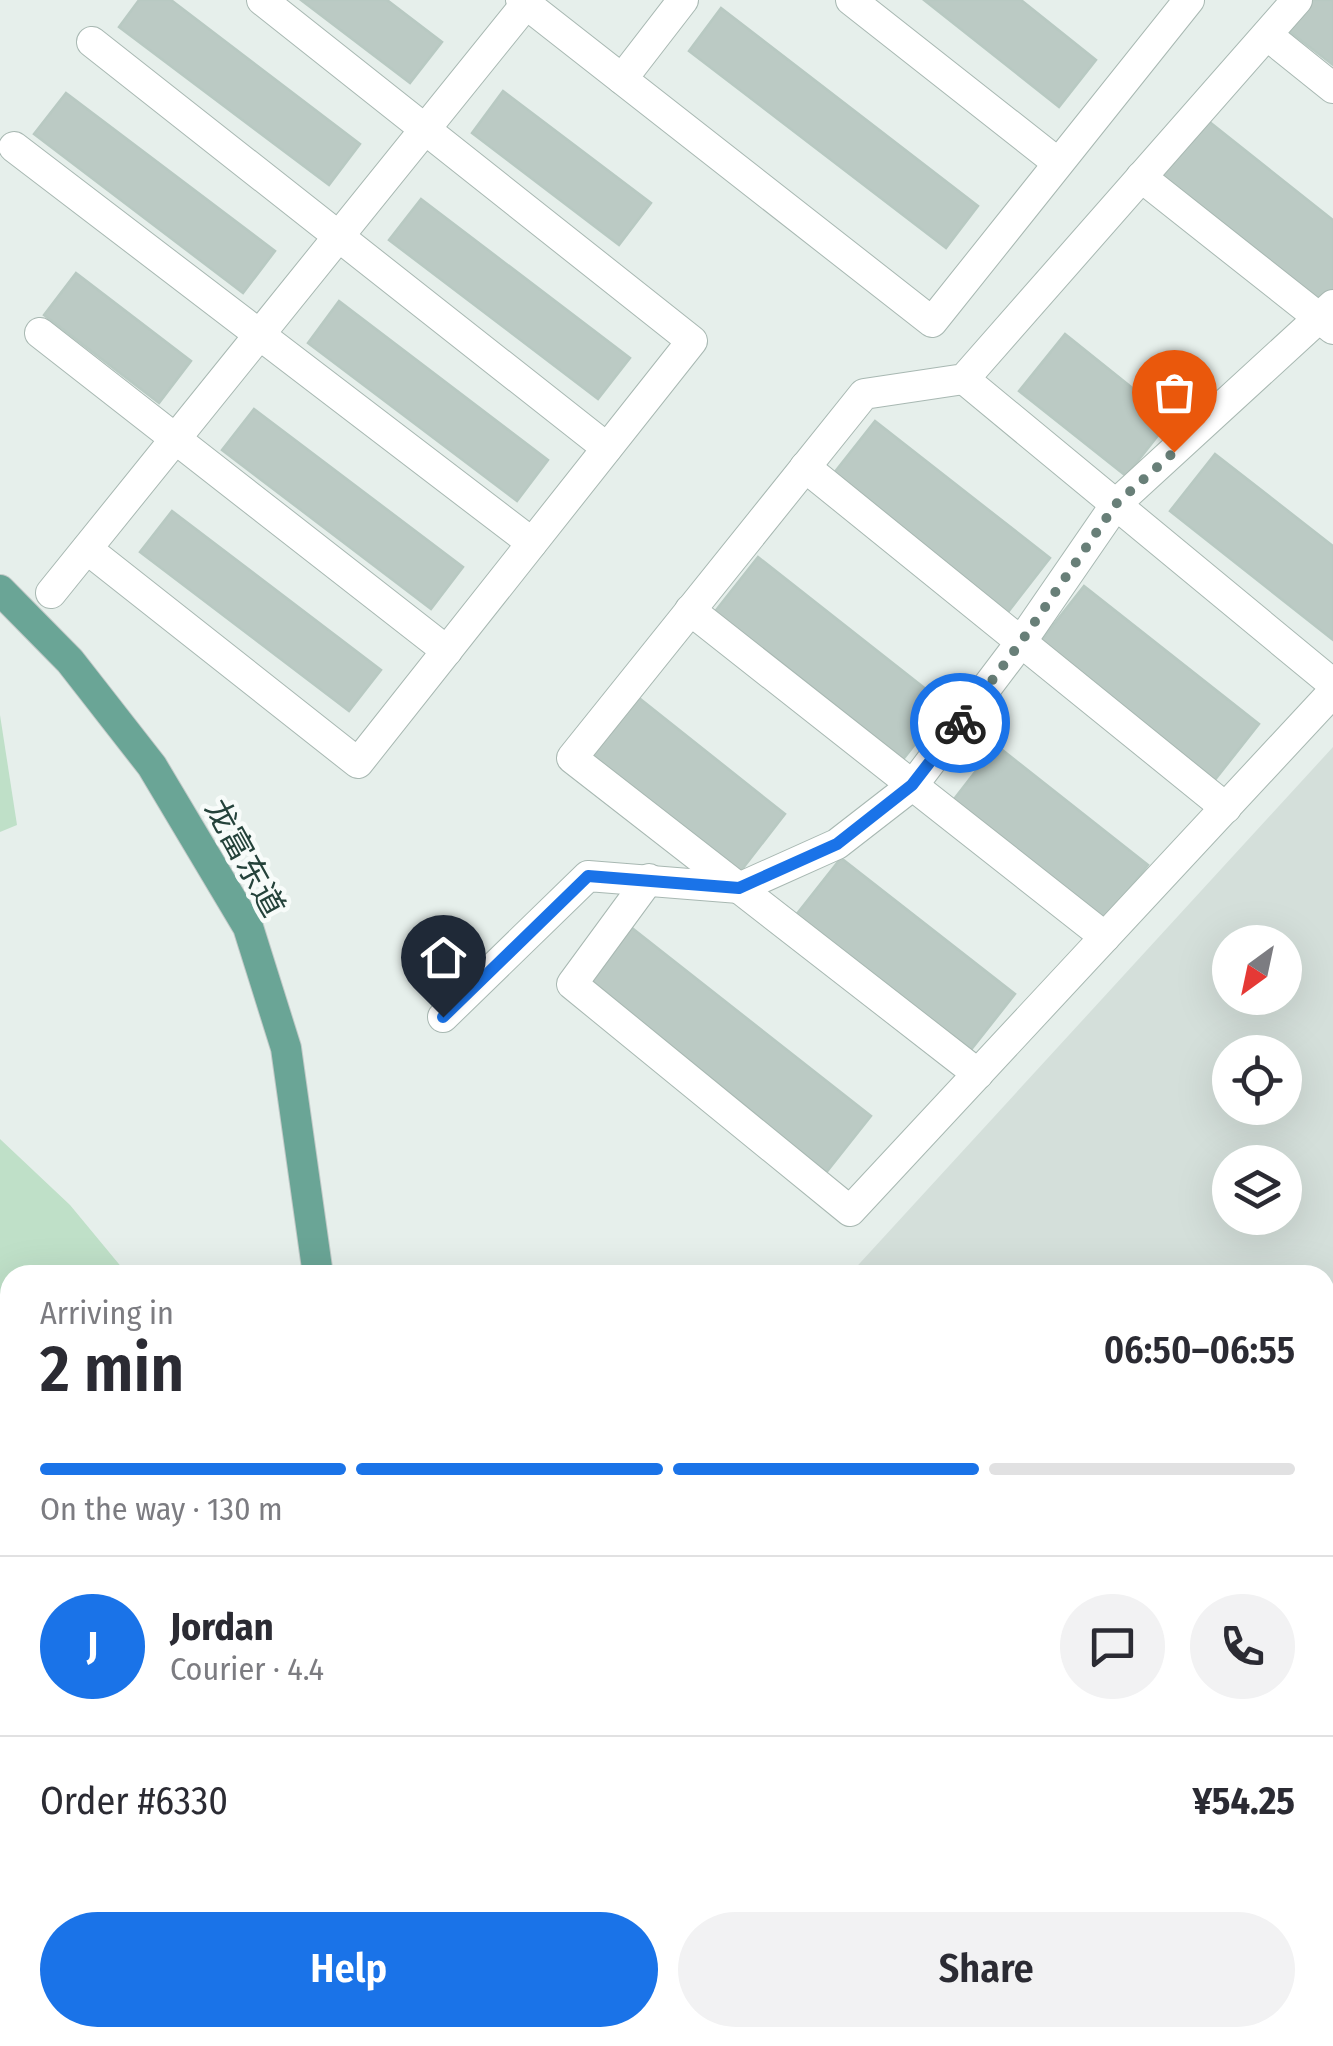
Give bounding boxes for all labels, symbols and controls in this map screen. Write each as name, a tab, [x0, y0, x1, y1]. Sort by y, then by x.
pin	[1132, 350, 1217, 453]
icon: bag	[1147, 365, 1202, 420]
courier	[910, 673, 1010, 773]
icon: bike	[933, 696, 988, 751]
street label: 龙富东道	[197, 793, 293, 923]
pin	[401, 915, 486, 1018]
north arrow	[1212, 925, 1302, 1015]
map controls	[1212, 925, 1302, 1235]
icon: home	[416, 930, 471, 985]
button: locate	[1212, 1035, 1302, 1125]
button: layers	[1212, 1145, 1302, 1235]
text: Arriving in	[40, 1294, 174, 1332]
text: 06:50–06:55	[1104, 1327, 1295, 1373]
text: 2 min	[40, 1330, 184, 1408]
text: On the way · 130 m	[40, 1490, 283, 1528]
button: chat	[1060, 1594, 1165, 1699]
button: phone	[1190, 1594, 1295, 1699]
text: Jordan	[170, 1604, 274, 1650]
text: J	[87, 1623, 98, 1669]
text: Courier · 4.4	[170, 1650, 324, 1688]
text: Order #6330	[40, 1778, 228, 1824]
text: ¥54.25	[1193, 1778, 1295, 1824]
button: Help	[40, 1912, 658, 2027]
button: Share	[678, 1912, 1295, 2027]

